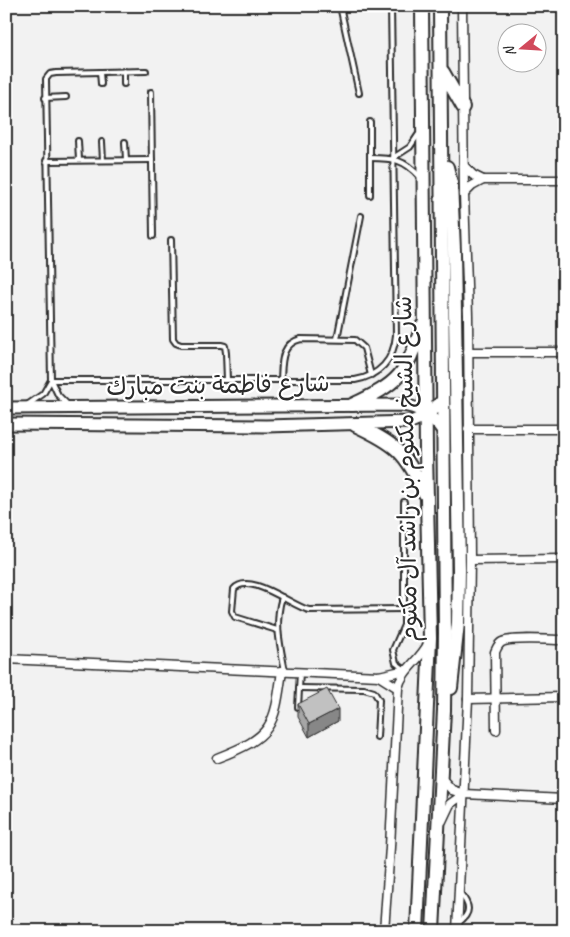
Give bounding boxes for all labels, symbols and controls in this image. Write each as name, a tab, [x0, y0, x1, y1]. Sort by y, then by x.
north arrow	[498, 22, 548, 72]
text: N	[500, 43, 520, 59]
street label: شارع الشيخ مكتوم بن راشد آل مكتوم	[388, 295, 427, 643]
street label: شارع فاطمة بنت مبارك	[106, 368, 330, 404]

